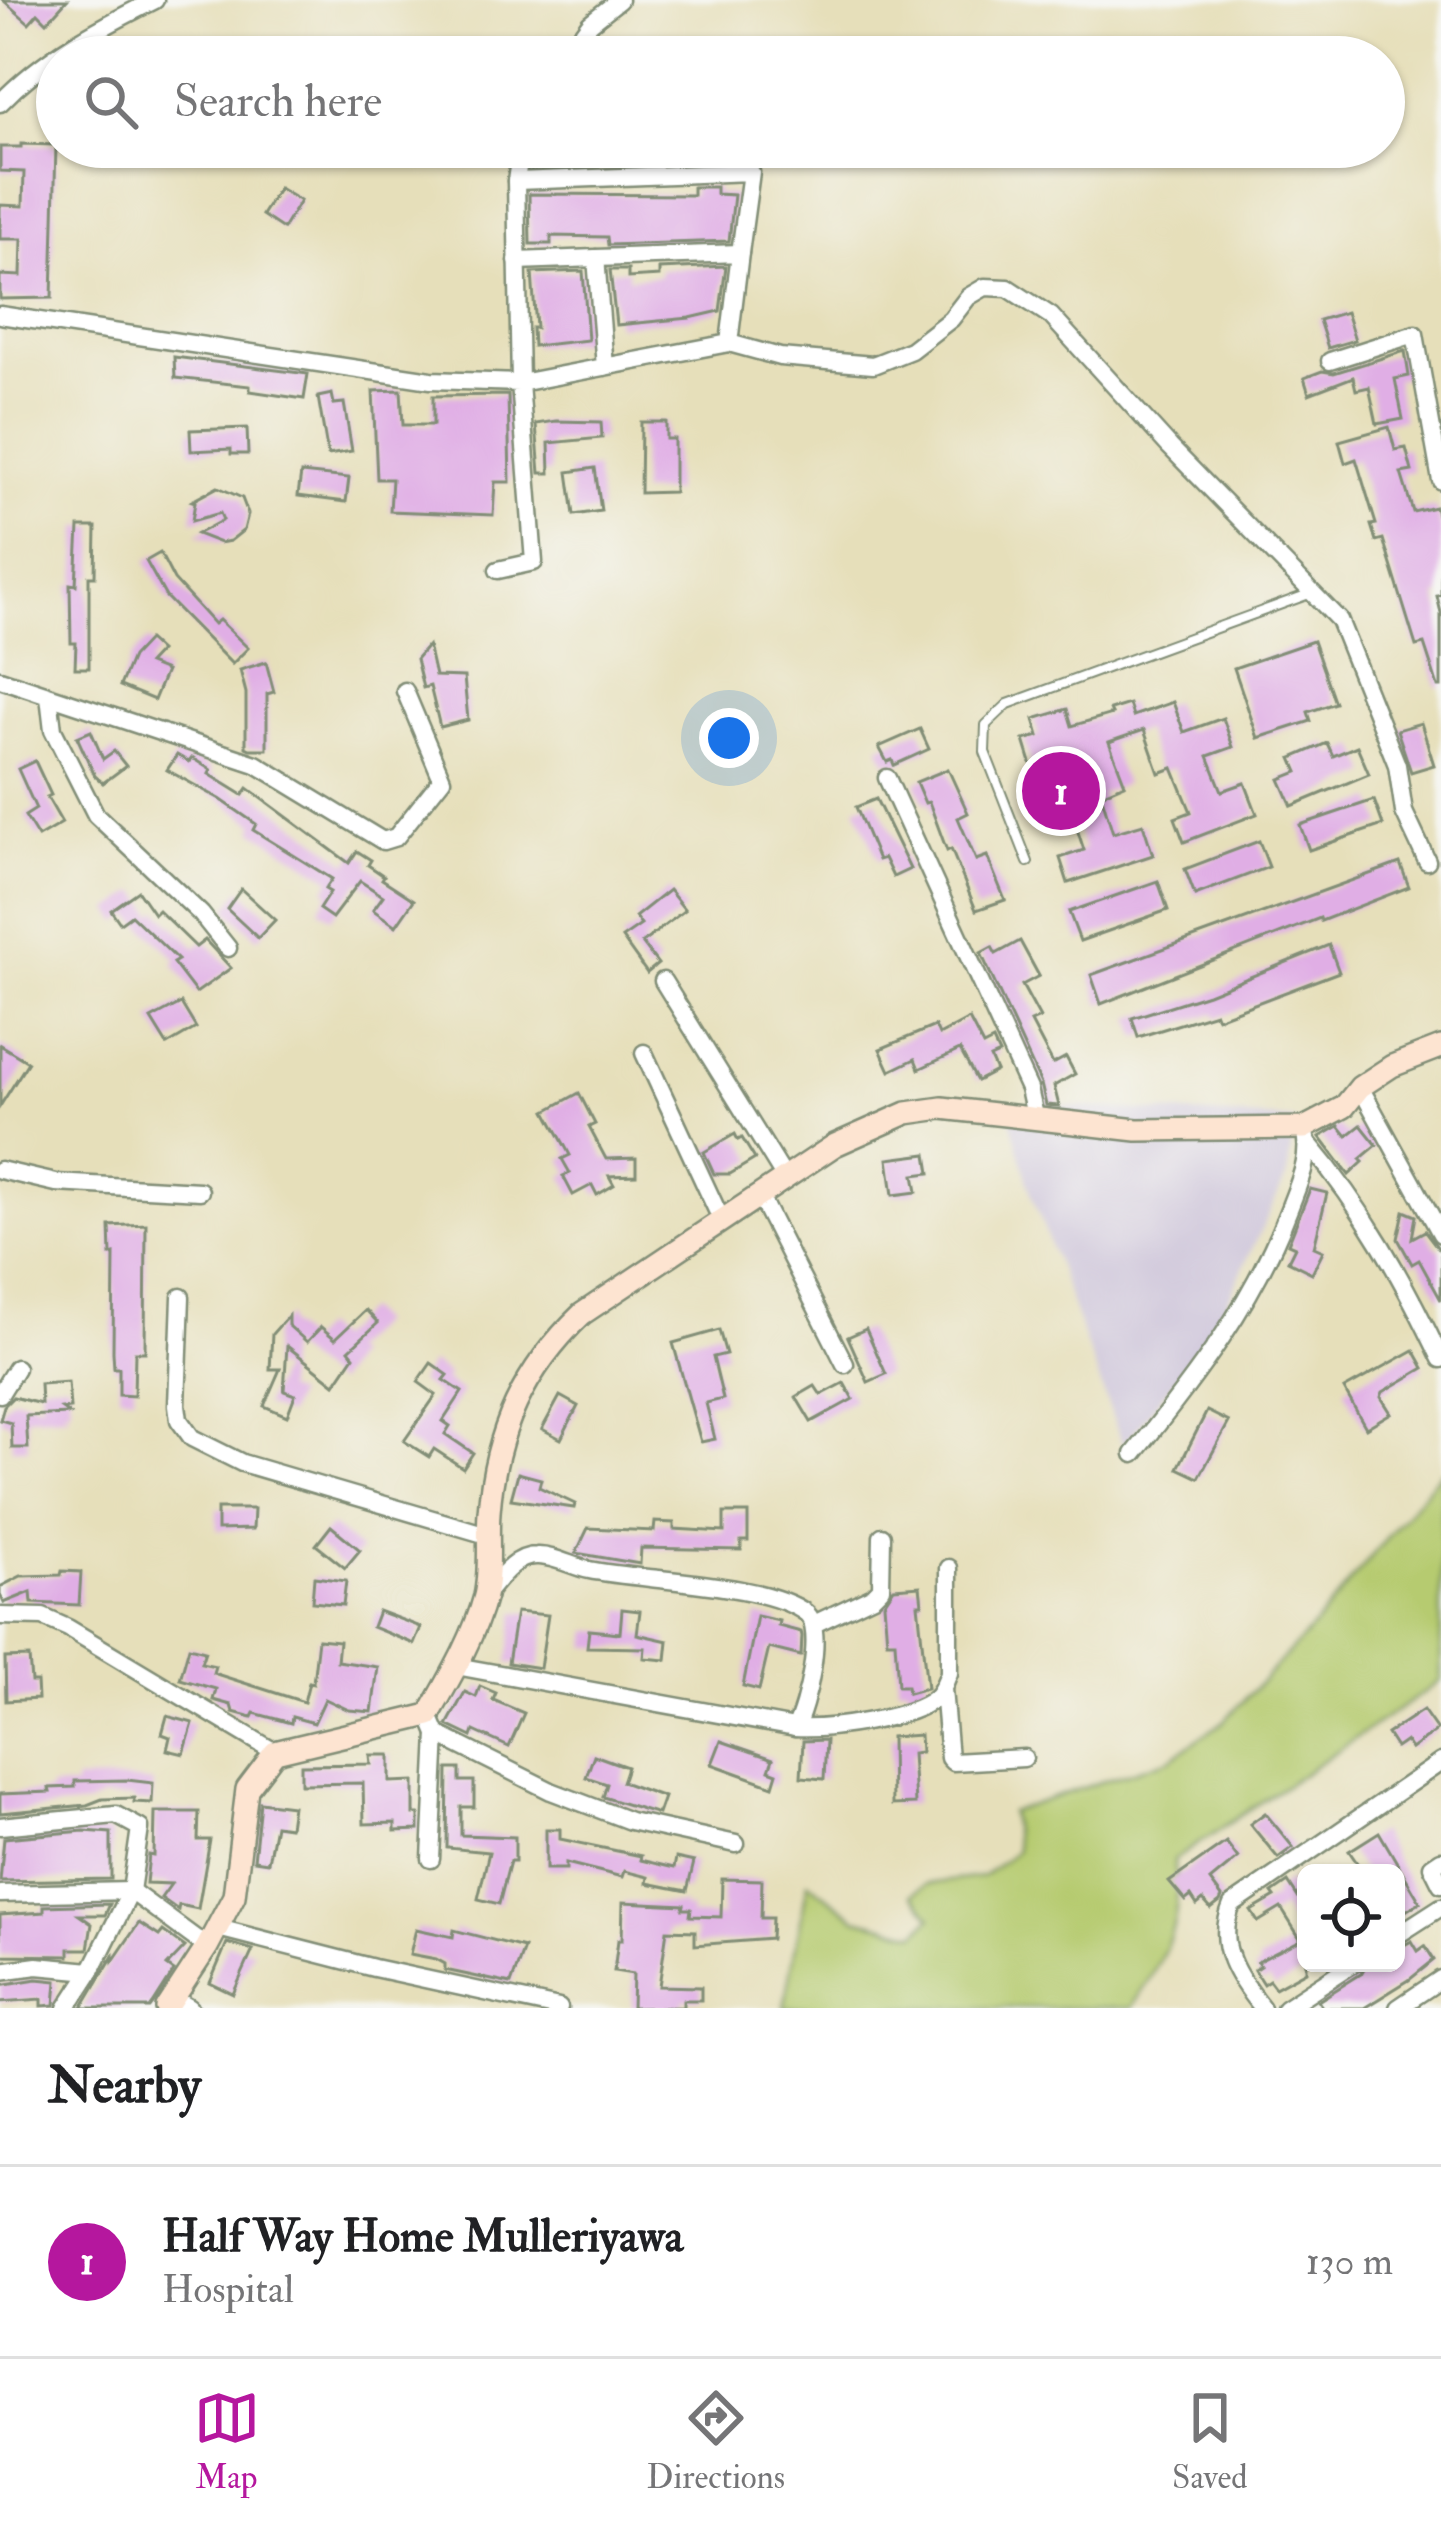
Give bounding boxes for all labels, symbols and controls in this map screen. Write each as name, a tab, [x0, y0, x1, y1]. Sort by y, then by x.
search box	[36, 36, 1405, 168]
icon: search	[78, 69, 144, 135]
text: Search here	[174, 74, 382, 130]
your location	[699, 708, 759, 768]
pin: 1	[1022, 746, 1100, 836]
map controls	[1297, 1864, 1405, 1972]
button: locate	[1297, 1864, 1405, 1972]
text: Nearby	[48, 2054, 201, 2118]
text: Half Way Home Mulleriyawa	[162, 2209, 683, 2265]
text: 1	[80, 2237, 94, 2286]
text: 130 m	[1306, 2237, 1393, 2286]
text: Hospital	[162, 2265, 294, 2314]
tab: Map	[194, 2385, 260, 2498]
tab: Directions	[647, 2385, 785, 2498]
tab: Saved	[1172, 2385, 1247, 2498]

